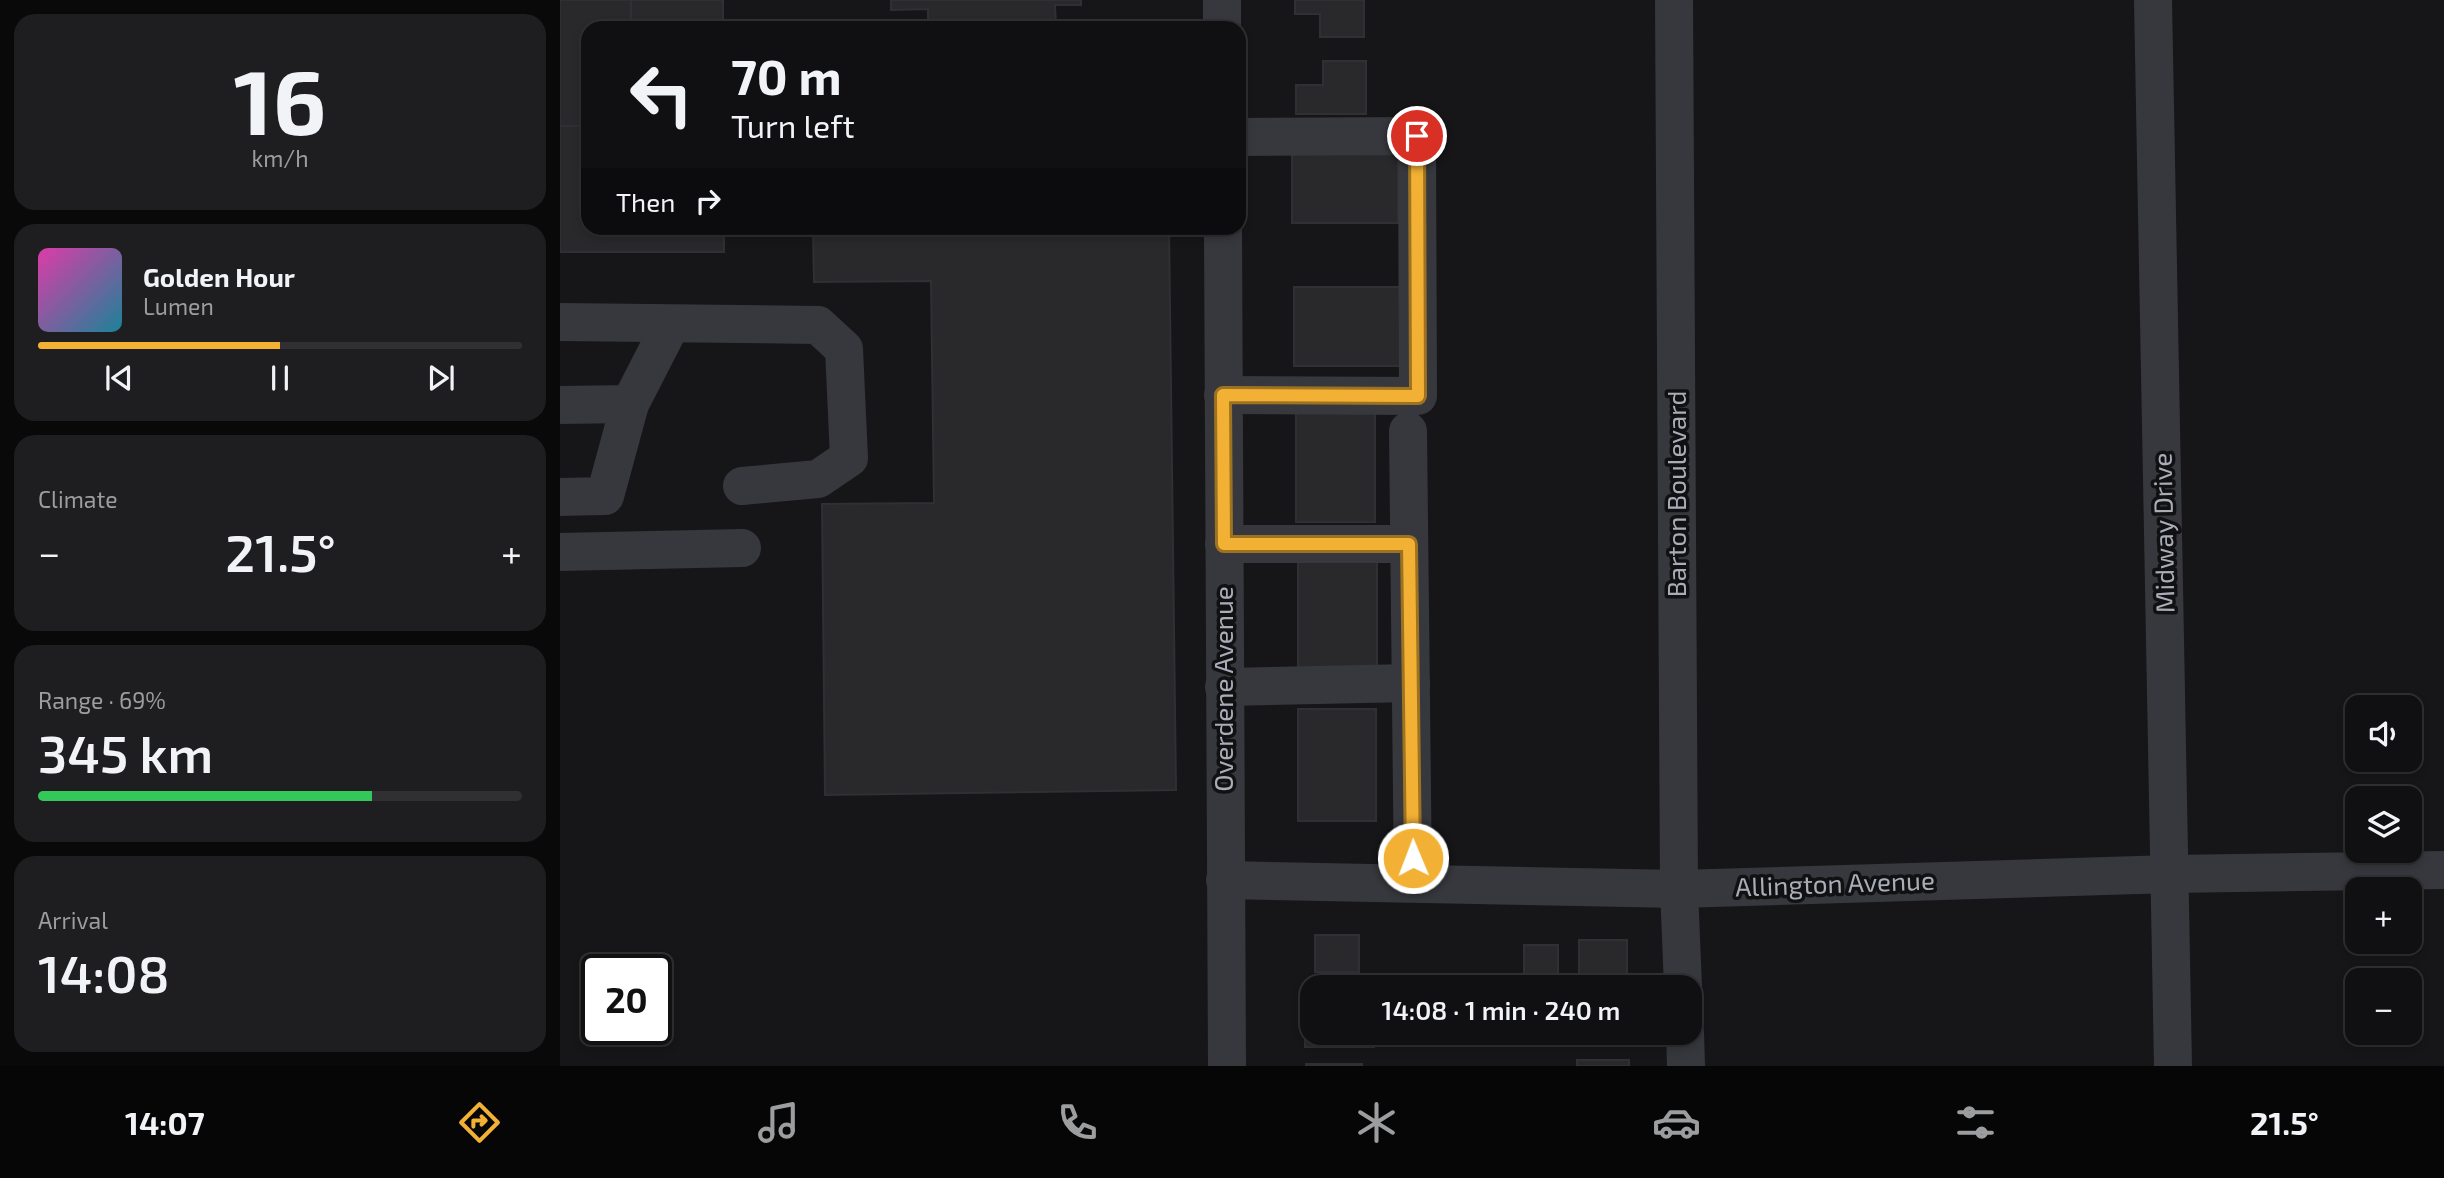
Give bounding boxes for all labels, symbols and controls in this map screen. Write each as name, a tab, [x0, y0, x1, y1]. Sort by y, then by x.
text: 16	[233, 44, 327, 153]
text: 70 m	[731, 46, 842, 105]
icon: left	[616, 49, 707, 140]
text: Turn left	[731, 106, 855, 144]
pin	[1387, 106, 1447, 166]
icon: arrive	[1398, 117, 1436, 155]
text: km/h	[251, 144, 309, 172]
icon: right	[689, 182, 727, 220]
text: Then	[616, 186, 675, 217]
text: Golden Hour	[143, 261, 295, 292]
text: Lumen	[143, 292, 214, 320]
icon: previous	[100, 359, 138, 397]
icon: pause	[261, 359, 299, 397]
icon: next	[422, 359, 460, 397]
street label: Barton Boulevard	[1660, 391, 1691, 597]
street label: Midway Drive	[2146, 453, 2179, 614]
text: Climate	[38, 485, 118, 513]
text: 21.5°	[225, 520, 336, 582]
text: −	[38, 529, 60, 575]
text: +	[501, 529, 522, 575]
street label: Overdene Avenue	[1207, 586, 1238, 792]
text: Range · 69%	[38, 686, 166, 714]
map controls	[2345, 695, 2422, 1045]
button: sound	[2345, 695, 2422, 772]
text: 345 km	[38, 721, 213, 783]
button: layers	[2345, 786, 2422, 863]
position arrow	[1376, 821, 1450, 895]
street label: Allington Avenue	[1735, 864, 1935, 901]
button: +	[2345, 877, 2422, 954]
text: Arrival	[38, 906, 108, 934]
text: 14:08	[38, 941, 170, 1003]
speed limit sign: 20	[581, 954, 672, 1045]
button: −	[2345, 968, 2422, 1045]
text: 14:08 · 1 min · 240 m	[1382, 994, 1620, 1025]
icon: directions	[455, 1098, 504, 1147]
icon: music	[754, 1098, 803, 1147]
icon: phone	[1053, 1098, 1102, 1147]
icon: climate	[1352, 1098, 1401, 1147]
icon: car	[1652, 1098, 1701, 1147]
icon: filters	[1951, 1098, 2000, 1147]
text: 14:07	[125, 1103, 205, 1141]
text: 21.5°	[2250, 1103, 2319, 1141]

